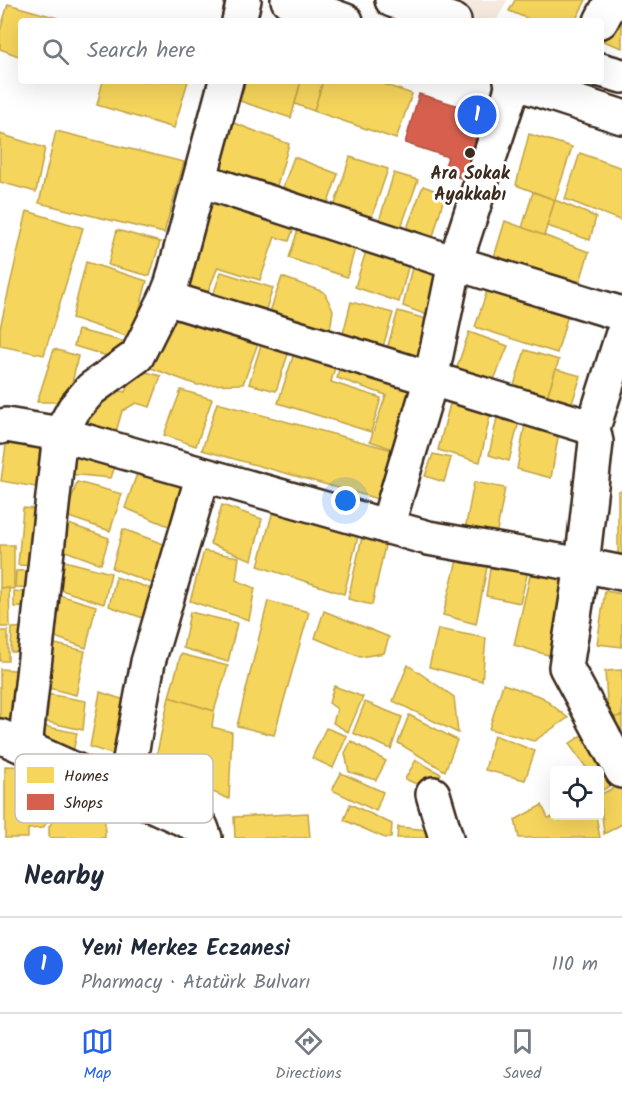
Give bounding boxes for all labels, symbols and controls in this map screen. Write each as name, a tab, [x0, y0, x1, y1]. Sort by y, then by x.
search box	[18, 18, 604, 84]
text: Search here	[87, 34, 195, 69]
icon: search	[39, 35, 72, 68]
pin: 1	[458, 92, 496, 138]
marker: Ara Sokak Ayakkabı	[463, 146, 477, 160]
place label: Ara Sokak Ayakkabı	[430, 160, 511, 210]
your location	[331, 486, 360, 515]
legend	[15, 754, 213, 823]
text: Homes	[64, 764, 109, 789]
map controls	[550, 766, 604, 820]
button: locate	[550, 766, 604, 820]
text: Shops	[64, 791, 103, 816]
text: Nearby	[24, 856, 104, 898]
text: Yeni Merkez Eczanesi	[81, 932, 290, 967]
text: 1	[40, 949, 47, 981]
text: 110 m	[552, 949, 598, 981]
text: Pharmacy · Atatürk Bulvarı	[81, 967, 310, 999]
tab: Map	[81, 1025, 114, 1086]
tab: Directions	[275, 1025, 342, 1086]
tab: Saved	[503, 1025, 541, 1086]

